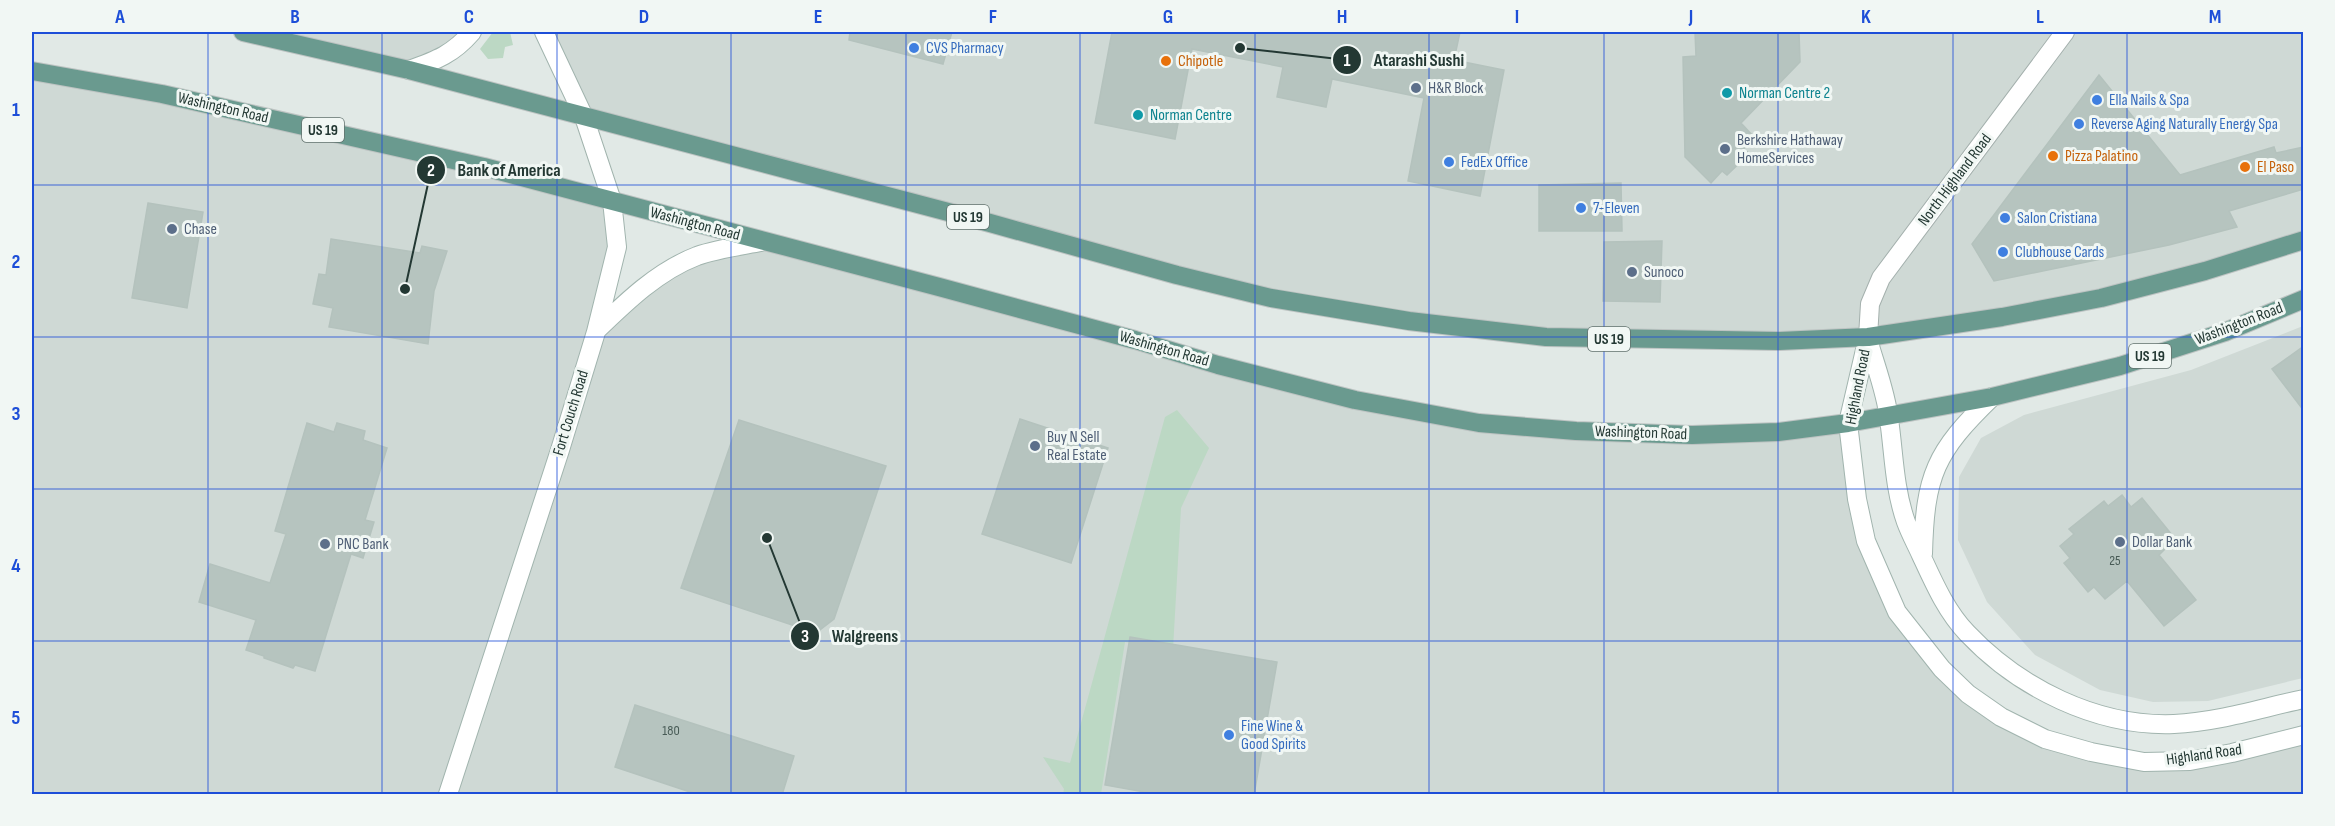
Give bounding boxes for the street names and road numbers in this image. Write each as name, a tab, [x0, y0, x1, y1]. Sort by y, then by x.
street label: Washington Road	[176, 88, 270, 128]
road number: US 19	[302, 118, 344, 142]
street label: North Highland Road	[1914, 130, 1996, 230]
street label: Washington Road	[648, 203, 742, 245]
road number: US 19	[947, 205, 989, 229]
street label: Washington Road	[2192, 299, 2286, 349]
street label: Washington Road	[1117, 327, 1211, 371]
road number: US 19	[1588, 327, 1630, 351]
road number: US 19	[2129, 344, 2171, 368]
street label: Highland Road	[1841, 348, 1875, 426]
street label: Fort Couch Road	[549, 368, 593, 458]
street label: Washington Road	[1595, 422, 1687, 444]
street label: Highland Road	[2165, 740, 2243, 770]

